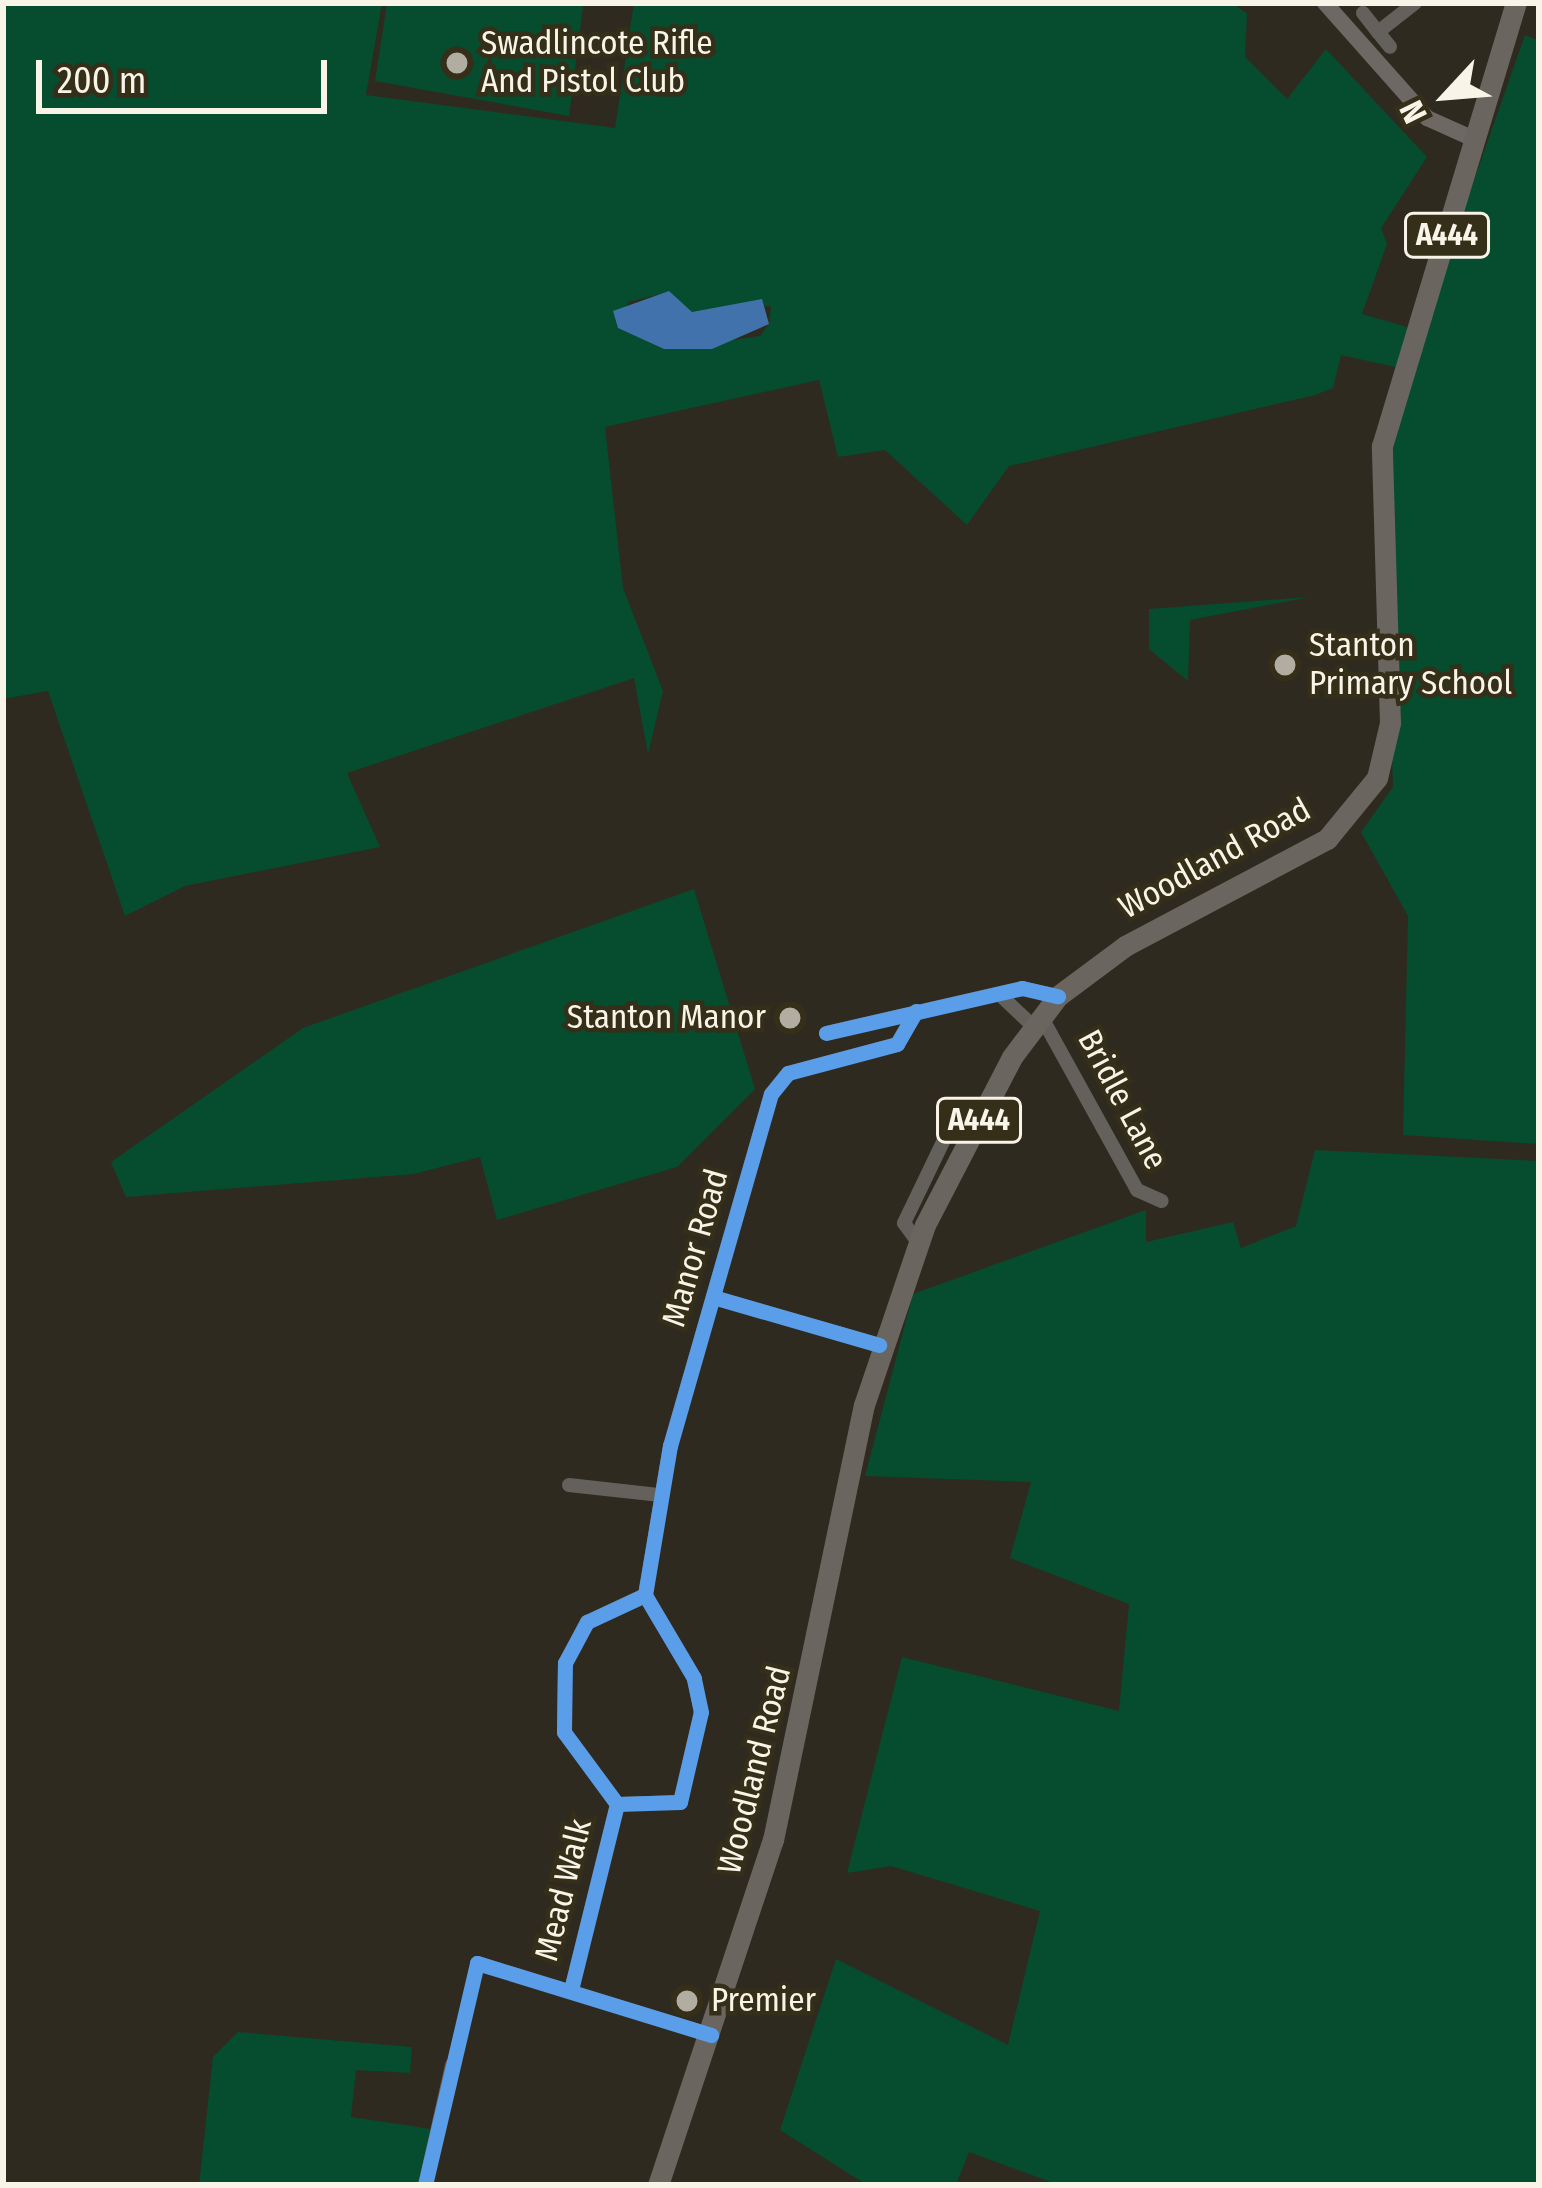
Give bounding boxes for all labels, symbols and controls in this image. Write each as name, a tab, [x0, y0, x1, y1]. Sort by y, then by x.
place label: Swadlincote Rifle And Pistol Club	[481, 24, 712, 102]
scale bar	[42, 36, 333, 110]
north arrow	[1386, 36, 1506, 156]
marker: Swadlincote Rifle And Pistol Club	[444, 50, 470, 76]
text: 200 m	[57, 59, 147, 103]
text: N	[1391, 94, 1436, 129]
road number: A444	[1402, 211, 1492, 259]
place label: Stanton Primary School	[1309, 626, 1512, 704]
marker: Stanton Primary School	[1272, 652, 1298, 678]
street label: Woodland Road	[1112, 790, 1318, 928]
place label: Stanton Manor	[567, 998, 766, 1038]
marker: Stanton Manor	[777, 1005, 803, 1031]
street label: Bridle Lane	[1069, 1023, 1175, 1177]
road number: A444	[934, 1096, 1024, 1144]
street label: Manor Road	[655, 1165, 737, 1331]
street label: Woodland Road	[710, 1662, 800, 1878]
street label: Mead Walk	[527, 1815, 601, 1965]
place label: Premier	[711, 1981, 816, 2021]
marker: Premier	[674, 1988, 700, 2014]

